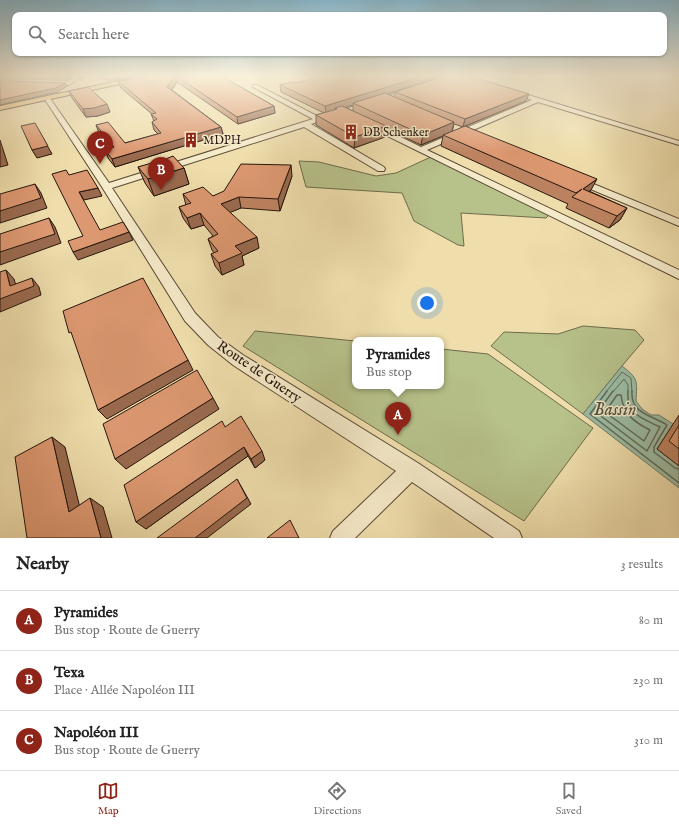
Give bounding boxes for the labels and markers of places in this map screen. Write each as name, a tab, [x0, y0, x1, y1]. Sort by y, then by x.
building icon: DB Schenker	[342, 123, 360, 141]
place label: DB Schenker	[363, 125, 429, 140]
pin: C	[87, 131, 113, 164]
building icon: MDPH	[182, 131, 200, 149]
place label: MDPH	[203, 133, 241, 148]
pin: B	[148, 157, 174, 190]
pin: A	[385, 402, 411, 435]

